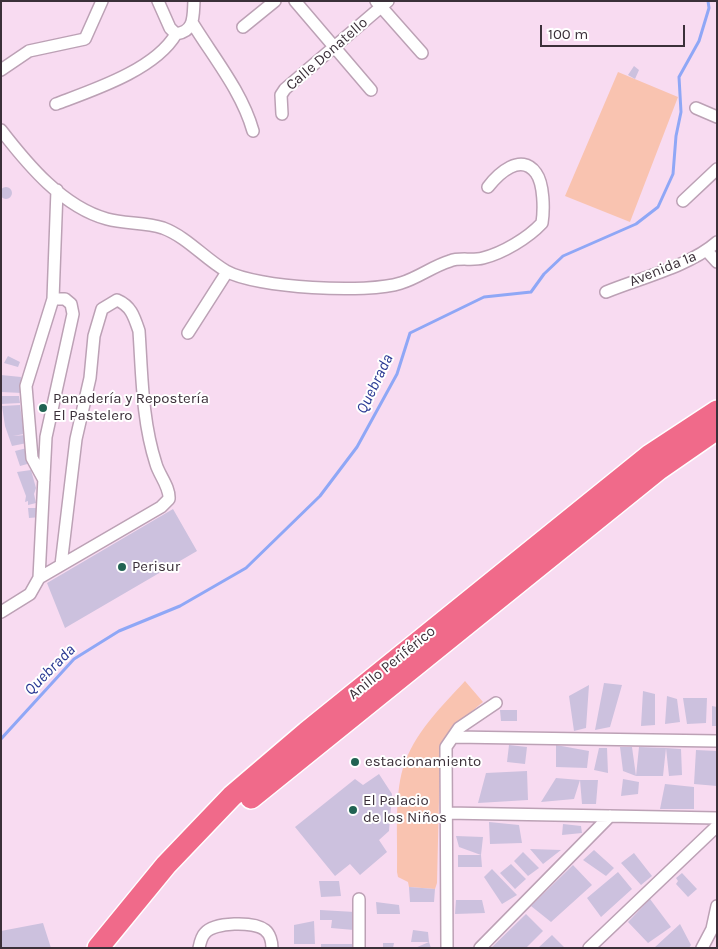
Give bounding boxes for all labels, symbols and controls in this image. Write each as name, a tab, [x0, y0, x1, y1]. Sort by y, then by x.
street label: Calle Donatello	[282, 14, 372, 94]
scale bar	[543, 15, 688, 47]
text: 100 m	[548, 25, 588, 43]
street label: Avenida 1a	[627, 247, 699, 291]
water label: Quebrada	[352, 351, 398, 417]
place label: Panadería y Repostería El Pastelero	[53, 390, 209, 425]
marker: Panadería y Repostería El Pastelero	[37, 402, 49, 414]
place label: Perisur	[132, 558, 180, 576]
marker: Perisur	[116, 561, 128, 573]
street label: Anillo Periférico	[345, 622, 439, 704]
water label: Quebrada	[21, 641, 79, 699]
place label: estacionamiento	[365, 753, 481, 771]
marker: estacionamiento	[349, 756, 361, 768]
place label: El Palacio de los Niños	[363, 792, 447, 827]
marker: El Palacio de los Niños	[347, 804, 359, 816]

